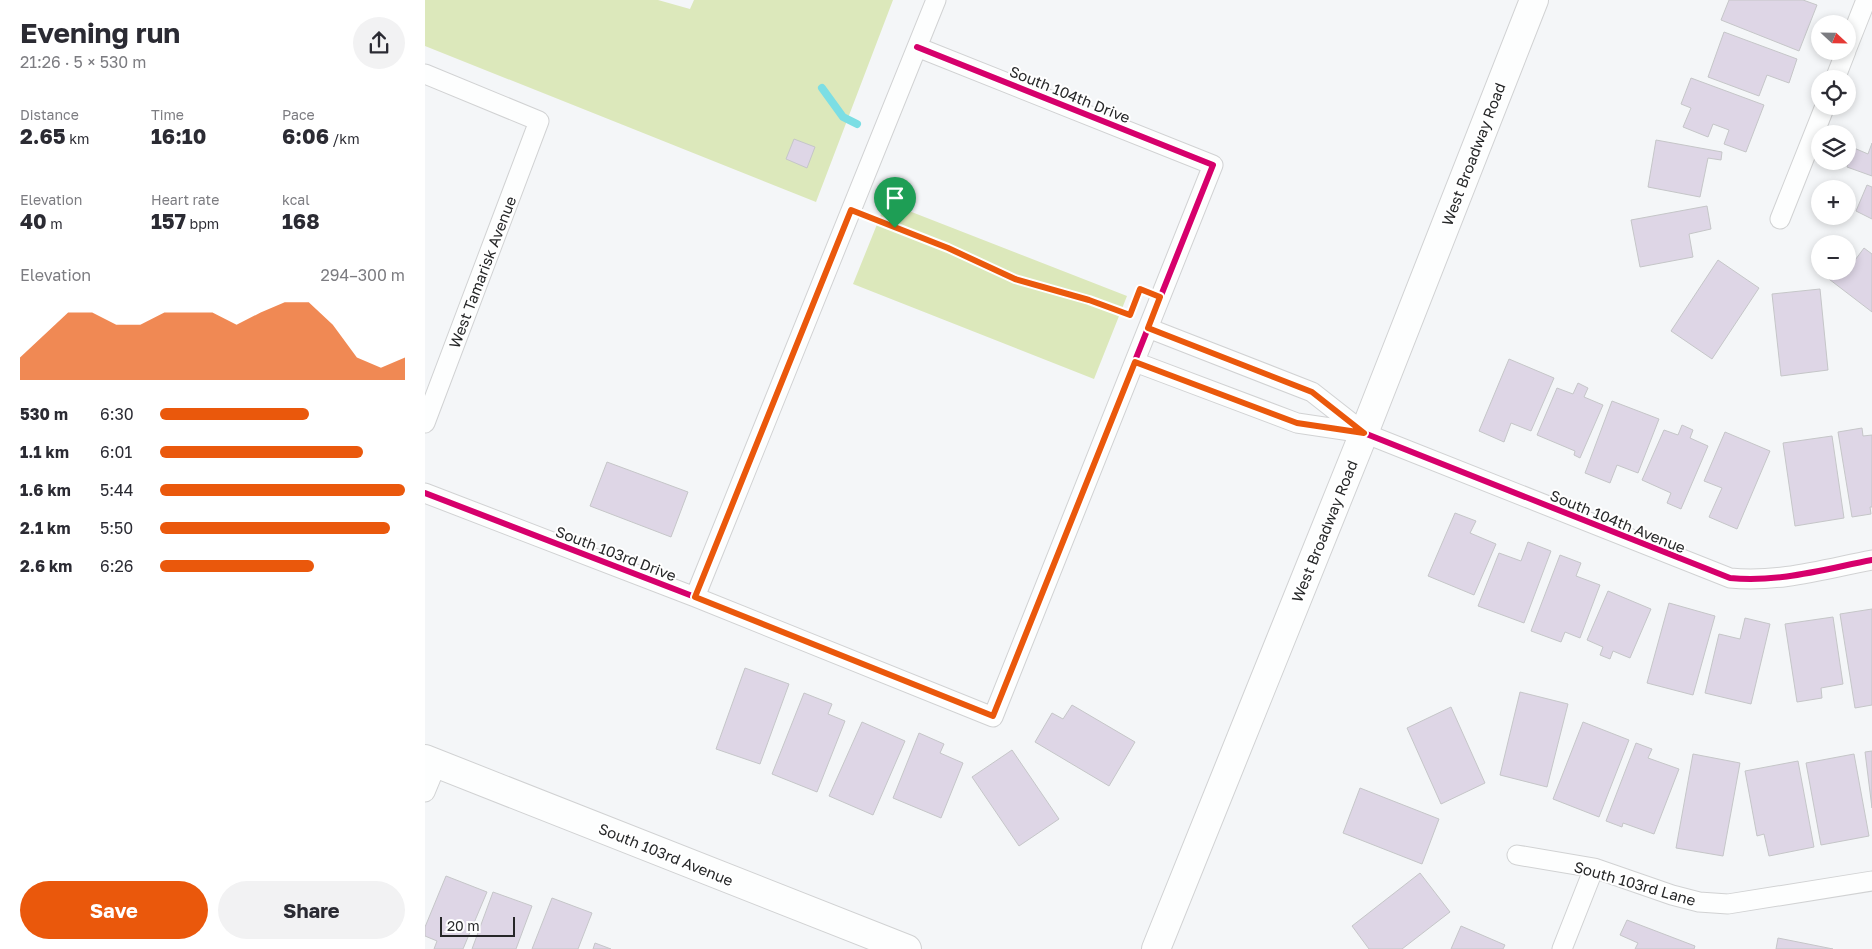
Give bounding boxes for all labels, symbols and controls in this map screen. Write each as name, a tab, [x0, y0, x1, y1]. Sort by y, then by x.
north arrow	[1811, 15, 1856, 60]
map controls	[1811, 15, 1856, 280]
text: Evening run	[20, 16, 180, 49]
button: share	[353, 17, 405, 69]
text: 21:26 · 5 × 530 m	[20, 52, 146, 72]
street label: South 104th Drive	[1007, 62, 1133, 127]
button: locate	[1811, 70, 1856, 115]
street label: West Broadway Road	[1437, 80, 1509, 228]
text: Distance	[20, 106, 79, 123]
text: Time	[151, 106, 184, 123]
text: Pace	[282, 106, 315, 123]
text: 2.65	[20, 123, 66, 149]
text: 16:10	[151, 123, 206, 149]
text: 6:06	[282, 123, 329, 149]
button: layers	[1811, 125, 1856, 170]
text: km	[66, 130, 90, 147]
text: /km	[329, 130, 360, 147]
pin	[874, 177, 916, 228]
button: +	[1811, 180, 1856, 225]
icon: arrive	[881, 184, 909, 212]
text: Elevation	[20, 191, 82, 208]
text: Heart rate	[151, 191, 219, 208]
text: kcal	[282, 191, 310, 208]
street label: West Tamarisk Avenue	[445, 193, 519, 351]
text: 40	[20, 208, 47, 234]
text: 157	[151, 208, 186, 234]
text: 168	[282, 208, 320, 234]
text: m	[47, 215, 63, 232]
text: bpm	[186, 215, 219, 232]
button: −	[1811, 235, 1856, 280]
text: Elevation	[20, 265, 91, 285]
text: 294–300 m	[320, 265, 405, 285]
text: 530 m	[20, 404, 68, 424]
text: 6:30	[100, 404, 134, 424]
text: 1.1 km	[20, 442, 69, 462]
text: 6:01	[100, 442, 132, 462]
street label: West Broadway Road	[1287, 457, 1361, 605]
text: 1.6 km	[20, 480, 71, 500]
text: 5:44	[100, 480, 134, 500]
street label: South 104th Avenue	[1548, 486, 1689, 556]
text: 2.1 km	[20, 518, 70, 538]
text: 5:50	[100, 518, 133, 538]
street label: South 103rd Drive	[553, 522, 679, 584]
text: 2.6 km	[20, 556, 72, 576]
text: 6:26	[100, 556, 133, 576]
street label: South 103rd Avenue	[596, 819, 736, 889]
street label: South 103rd Lane	[1572, 857, 1698, 909]
button: Save	[20, 881, 208, 939]
button: Share	[218, 881, 405, 939]
scale bar	[440, 914, 515, 937]
text: 20 m	[447, 917, 480, 934]

